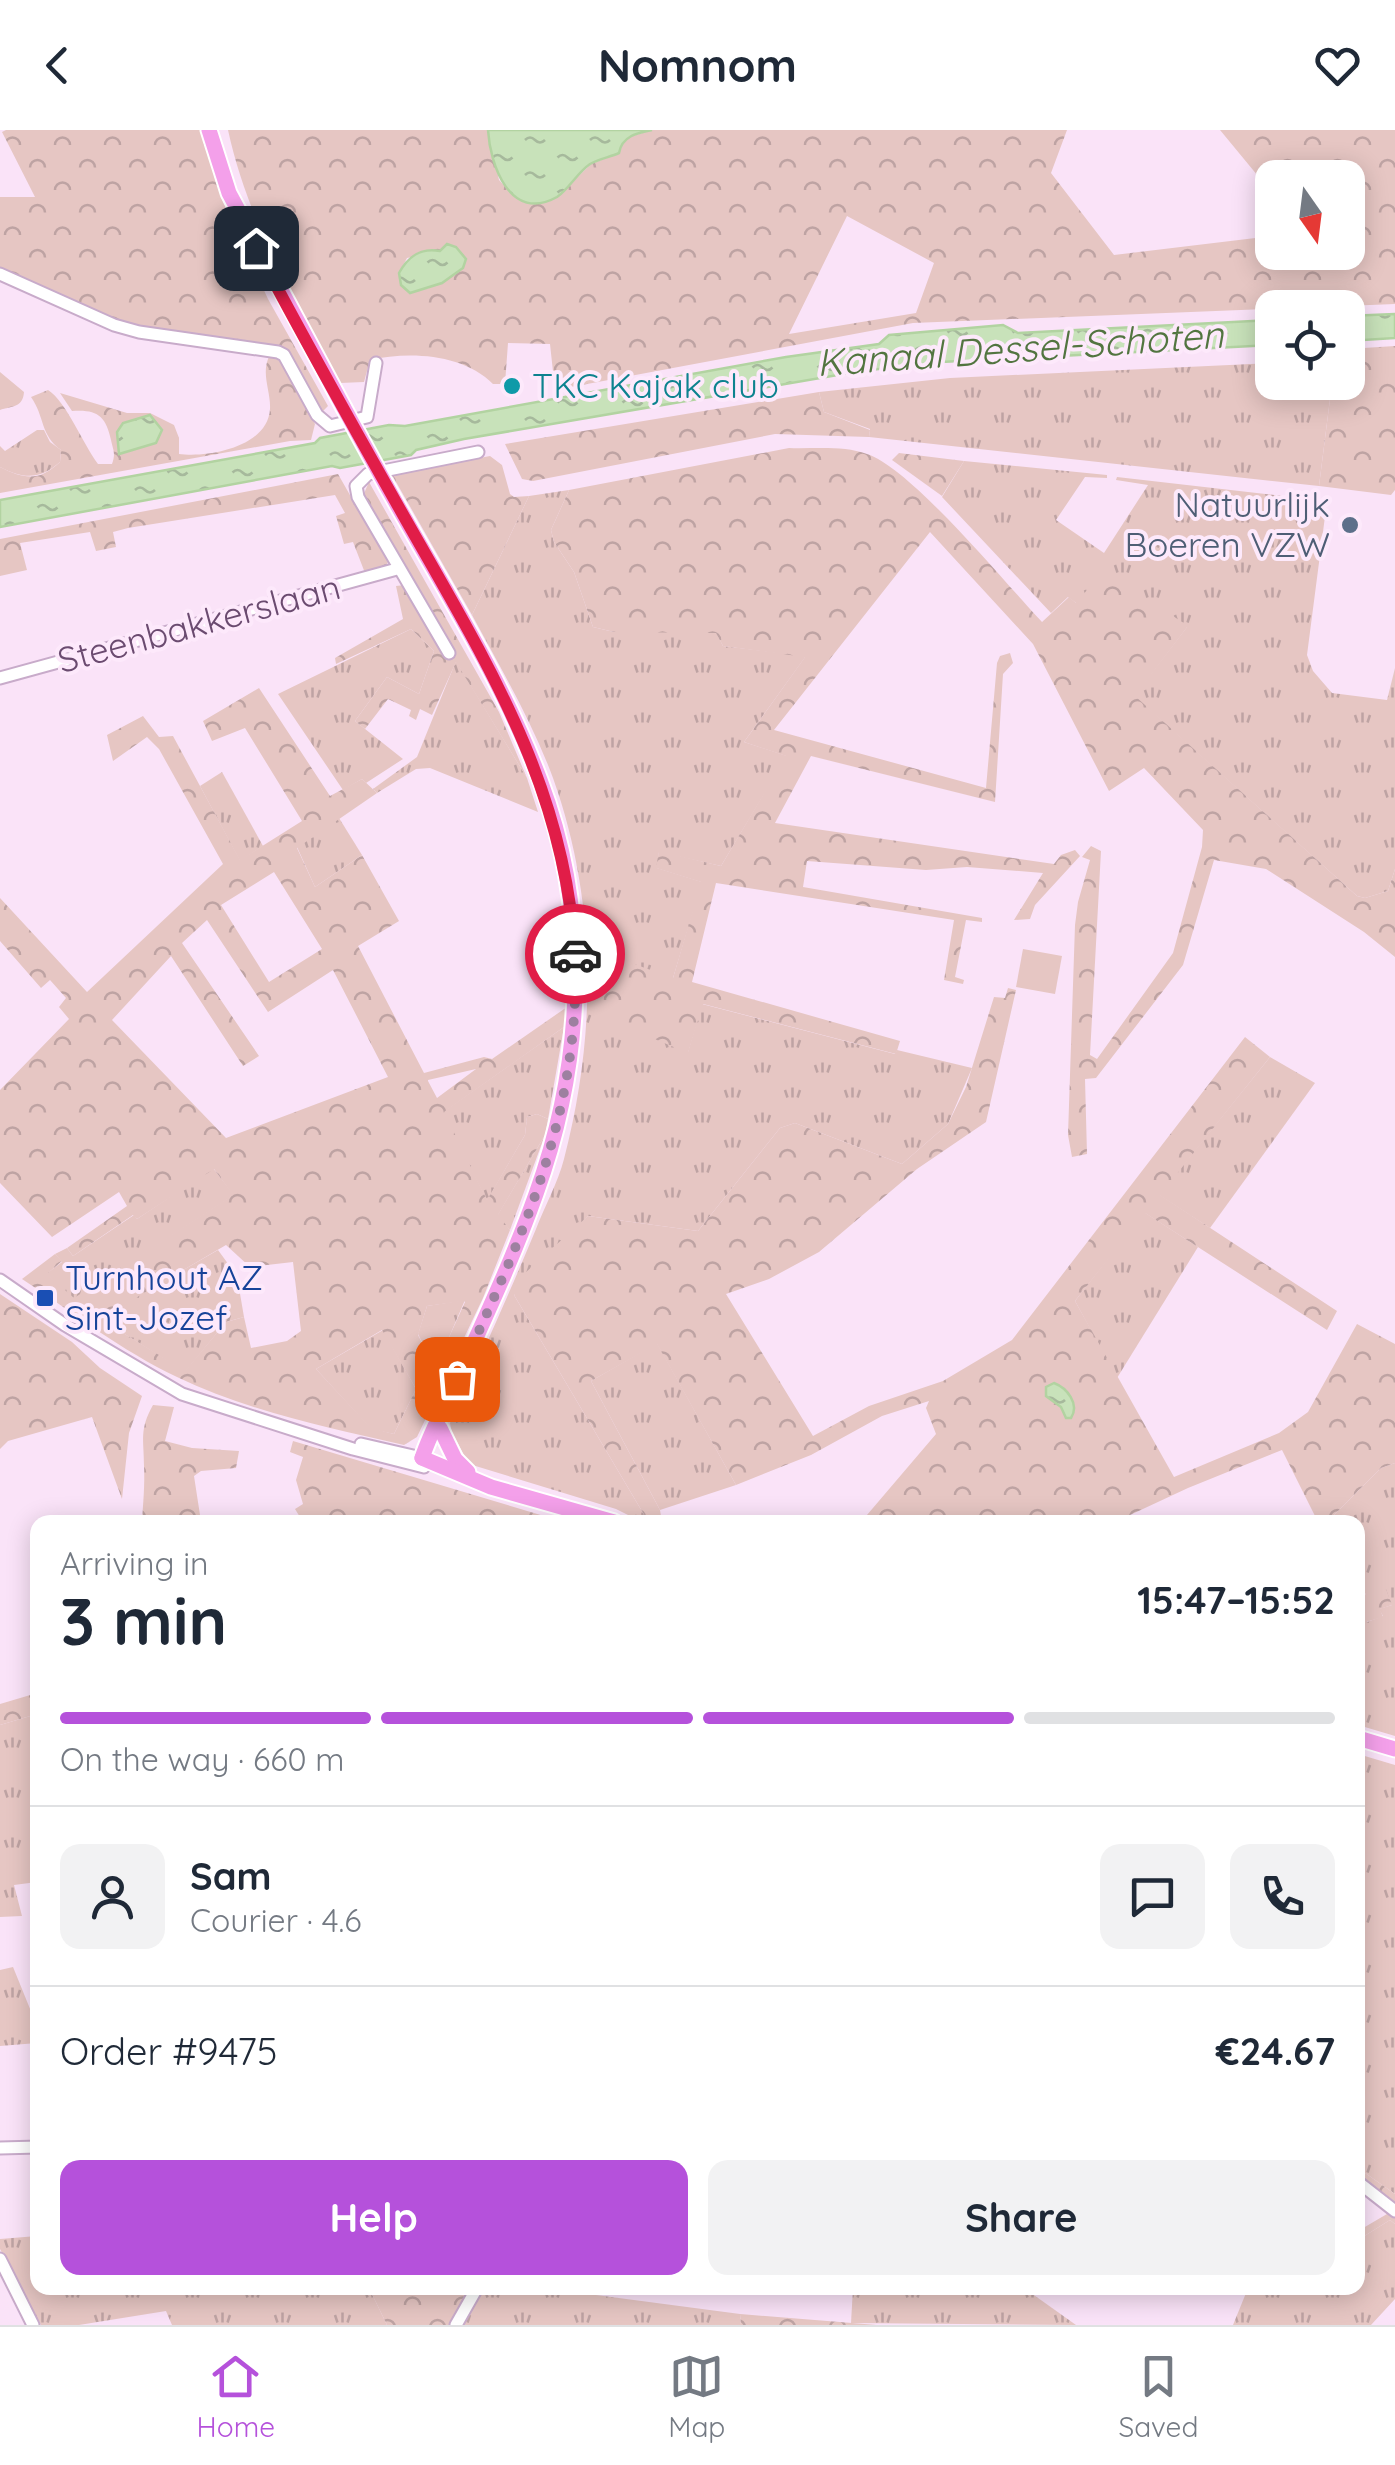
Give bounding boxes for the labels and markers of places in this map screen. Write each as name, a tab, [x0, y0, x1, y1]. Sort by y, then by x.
pin	[214, 206, 299, 291]
place label: TKC Kajak club	[532, 363, 779, 407]
marker: TKC Kajak club	[501, 375, 523, 397]
place label: Natuurlijk Boeren VZW	[1124, 482, 1330, 566]
marker: Natuurlijk Boeren VZW	[1339, 514, 1361, 536]
place label: Turnhout AZ Sint-Jozef	[65, 1255, 263, 1339]
marker: Turnhout AZ Sint-Jozef	[34, 1287, 56, 1309]
pin	[415, 1337, 500, 1422]

